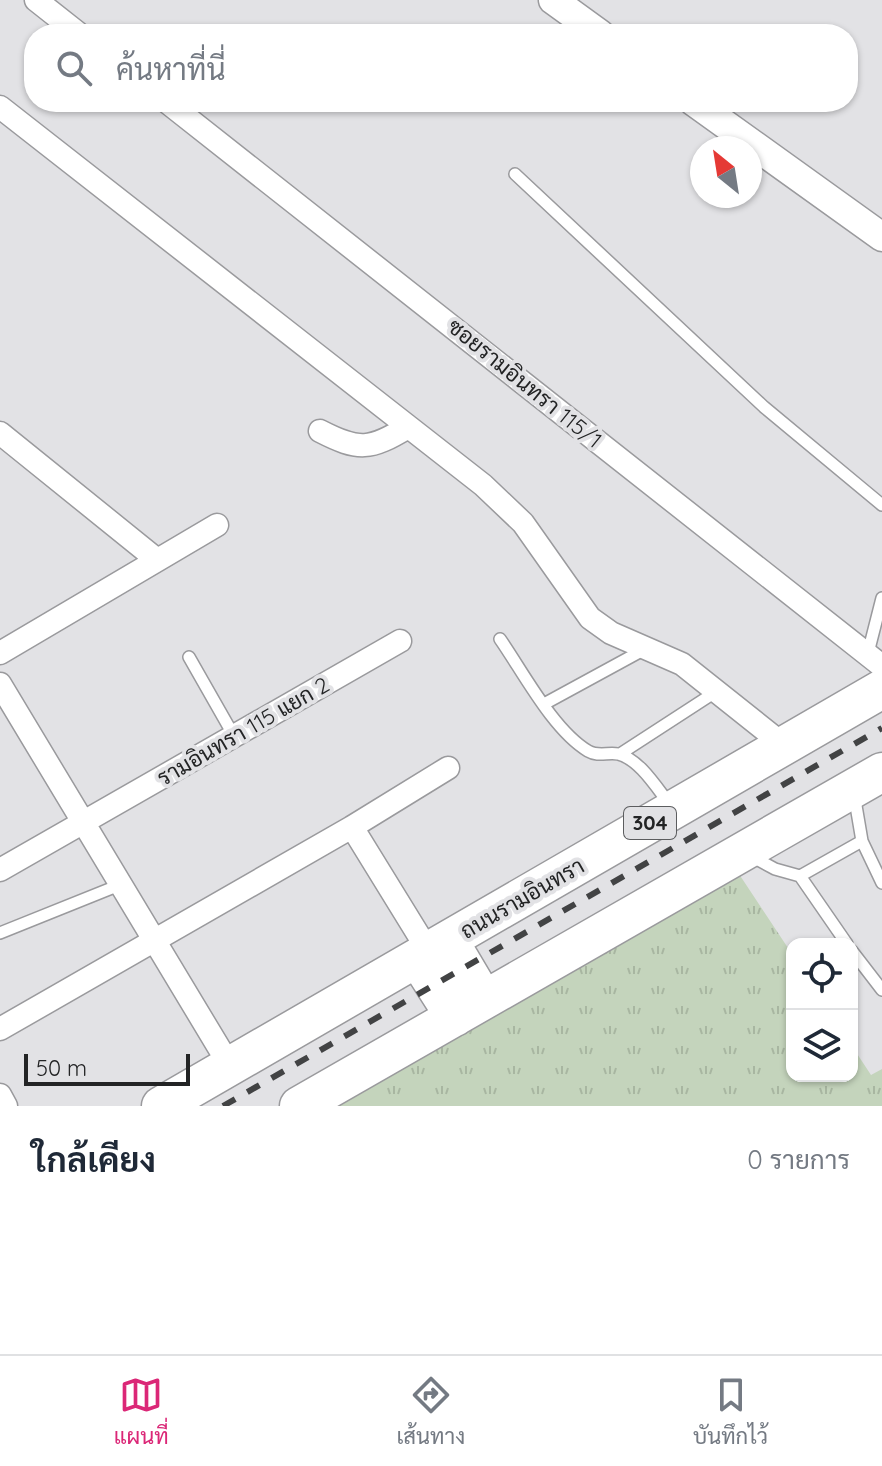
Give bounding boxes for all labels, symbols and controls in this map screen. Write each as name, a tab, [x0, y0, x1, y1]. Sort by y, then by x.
search box	[24, 24, 858, 112]
icon: search	[52, 46, 96, 90]
text: ค้นหาที่นี่	[116, 50, 226, 88]
north arrow	[690, 136, 762, 208]
street label: ซอยรามอินทรา 115/1	[442, 312, 608, 454]
street label: รามอินทรา 115 แยก 2	[152, 670, 334, 792]
road number: 304	[624, 807, 676, 839]
street label: ถนนรามอินทรา	[455, 851, 589, 945]
map controls	[786, 938, 858, 1082]
button: locate	[786, 938, 858, 1010]
button: layers	[786, 1010, 858, 1082]
scale bar	[24, 1050, 190, 1086]
text: 50 m	[36, 1054, 87, 1082]
text: ใกล้เคียง	[32, 1138, 156, 1181]
text: 0 รายการ	[747, 1143, 850, 1176]
tab: แผนที่	[114, 1373, 169, 1450]
tab: เส้นทาง	[396, 1373, 465, 1450]
tab: บันทึกไว้	[693, 1373, 768, 1450]

